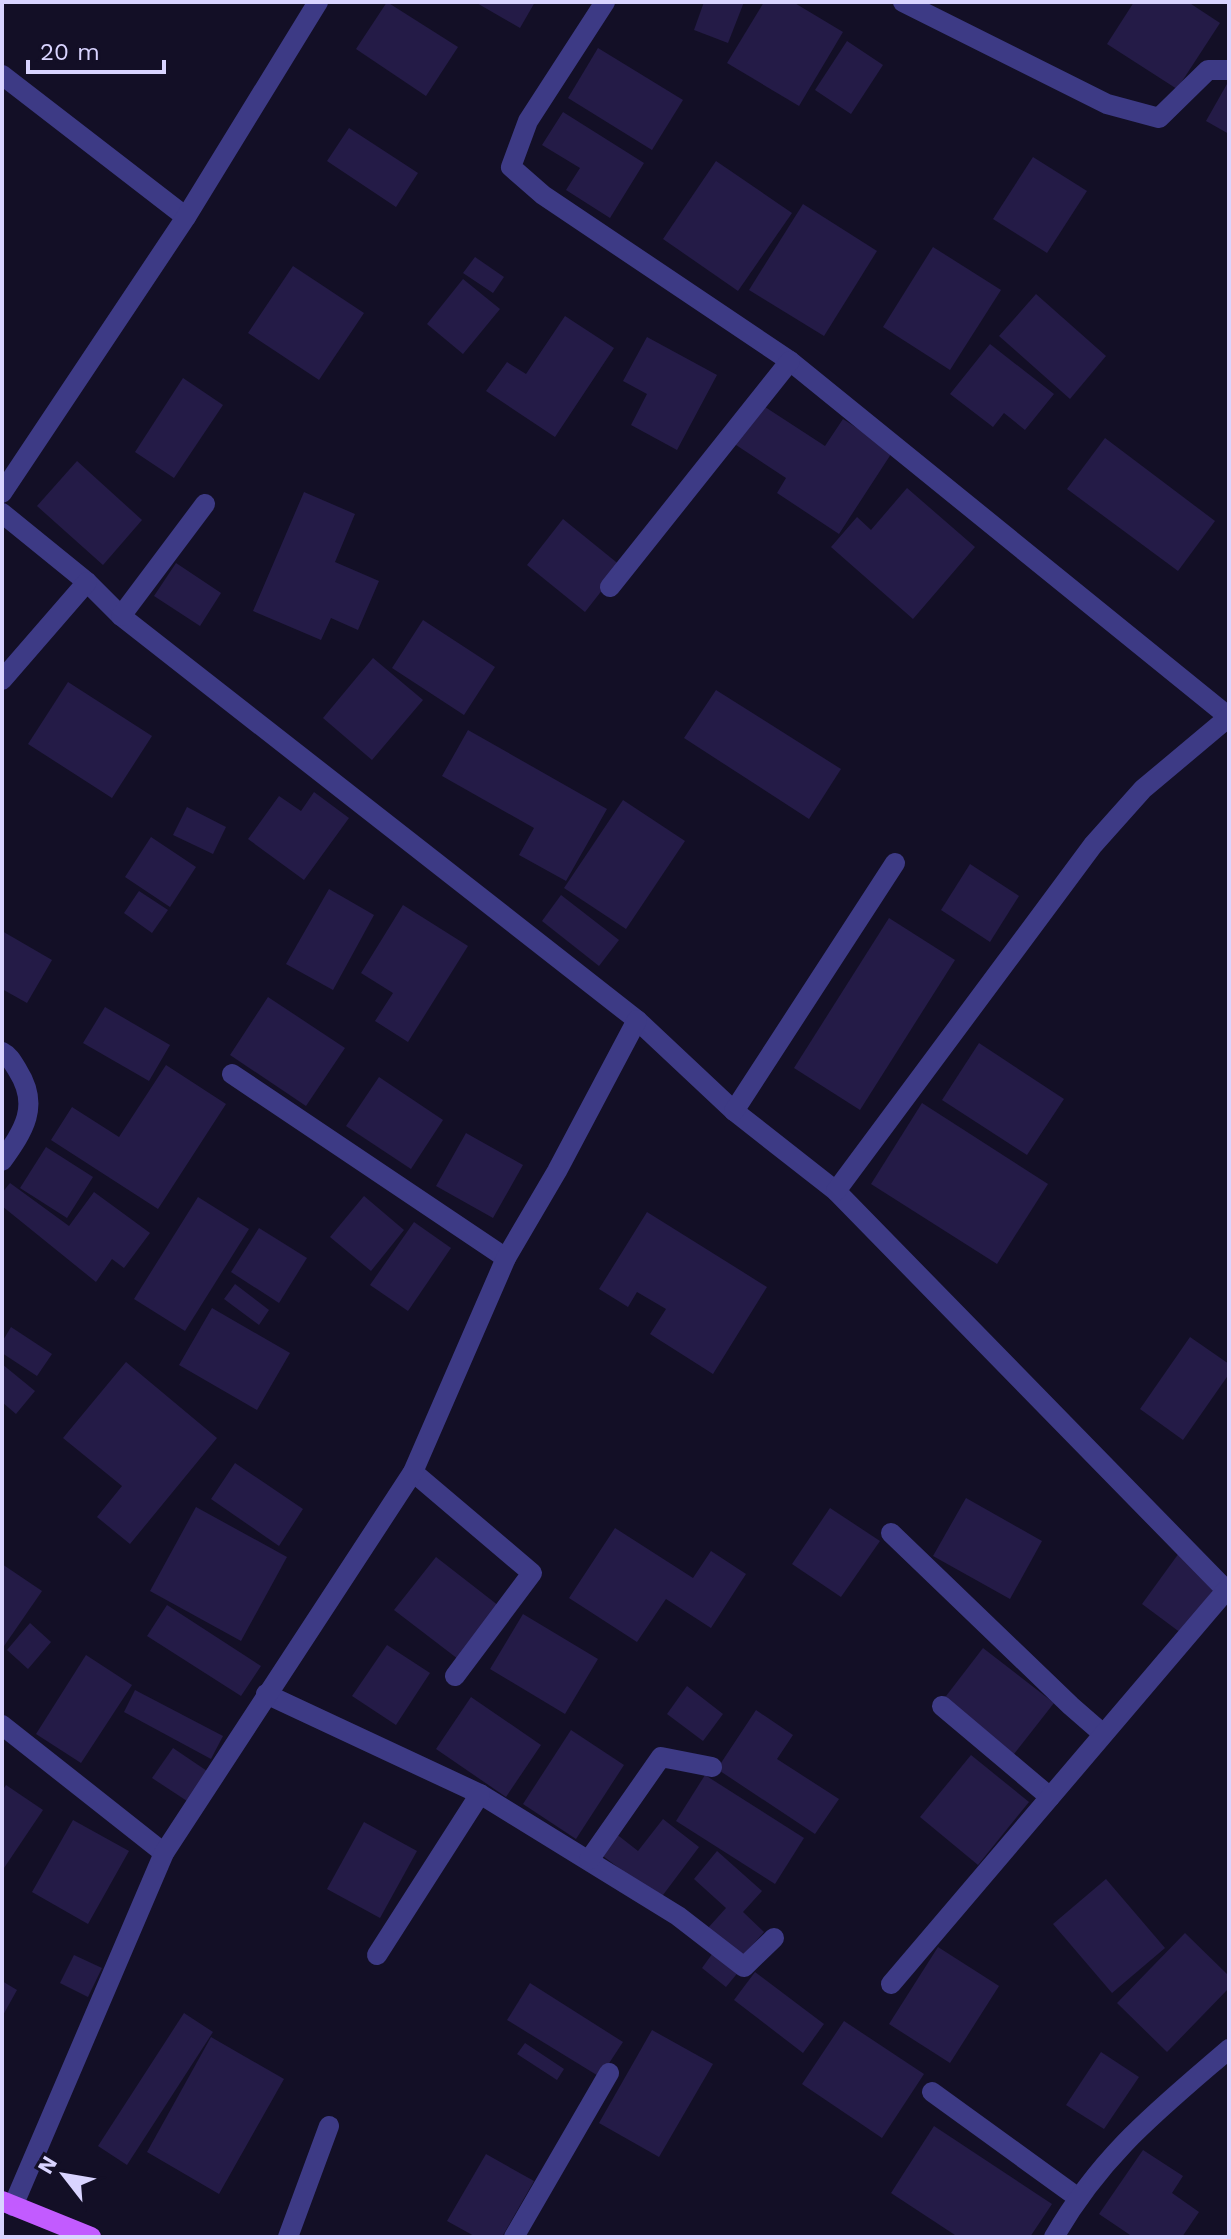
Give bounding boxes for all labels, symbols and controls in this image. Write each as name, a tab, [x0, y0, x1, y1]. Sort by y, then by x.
scale bar	[28, 24, 164, 74]
text: 20 m	[40, 38, 100, 66]
north arrow	[24, 2135, 104, 2215]
text: N	[32, 2152, 62, 2178]

